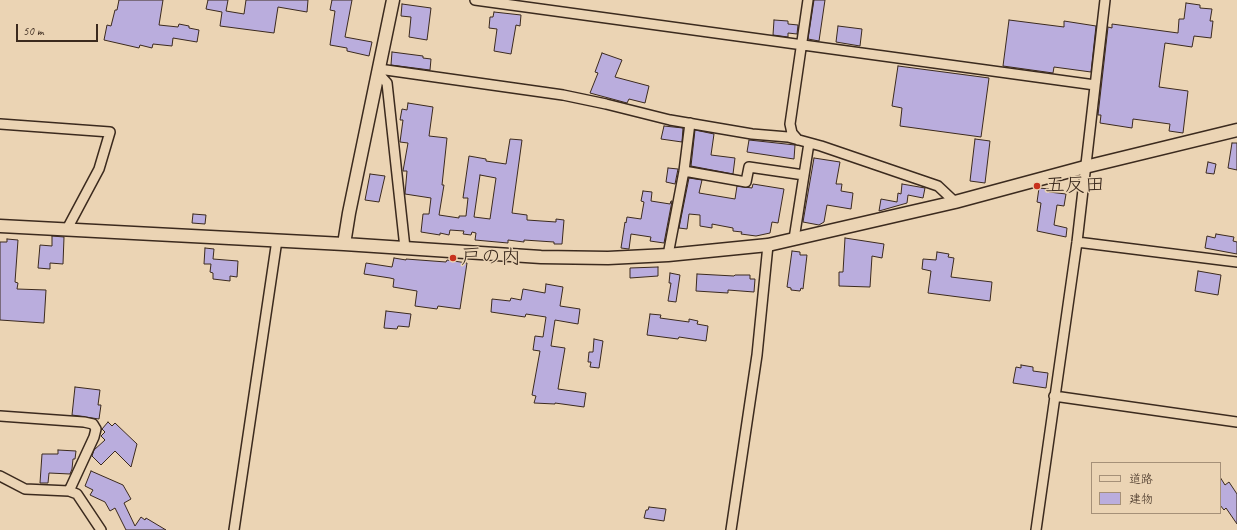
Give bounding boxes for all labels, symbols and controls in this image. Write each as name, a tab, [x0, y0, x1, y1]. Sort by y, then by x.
scale bar	[18, 16, 100, 42]
text: 50 m	[23, 23, 43, 39]
place label: 五反田	[1045, 174, 1105, 198]
marker: 五反田	[1032, 181, 1042, 191]
place label: 戸の内	[461, 246, 521, 270]
marker: 戸の内	[448, 253, 458, 263]
legend	[1091, 462, 1221, 514]
text: 道路	[1129, 471, 1153, 487]
text: 建物	[1129, 491, 1153, 507]

